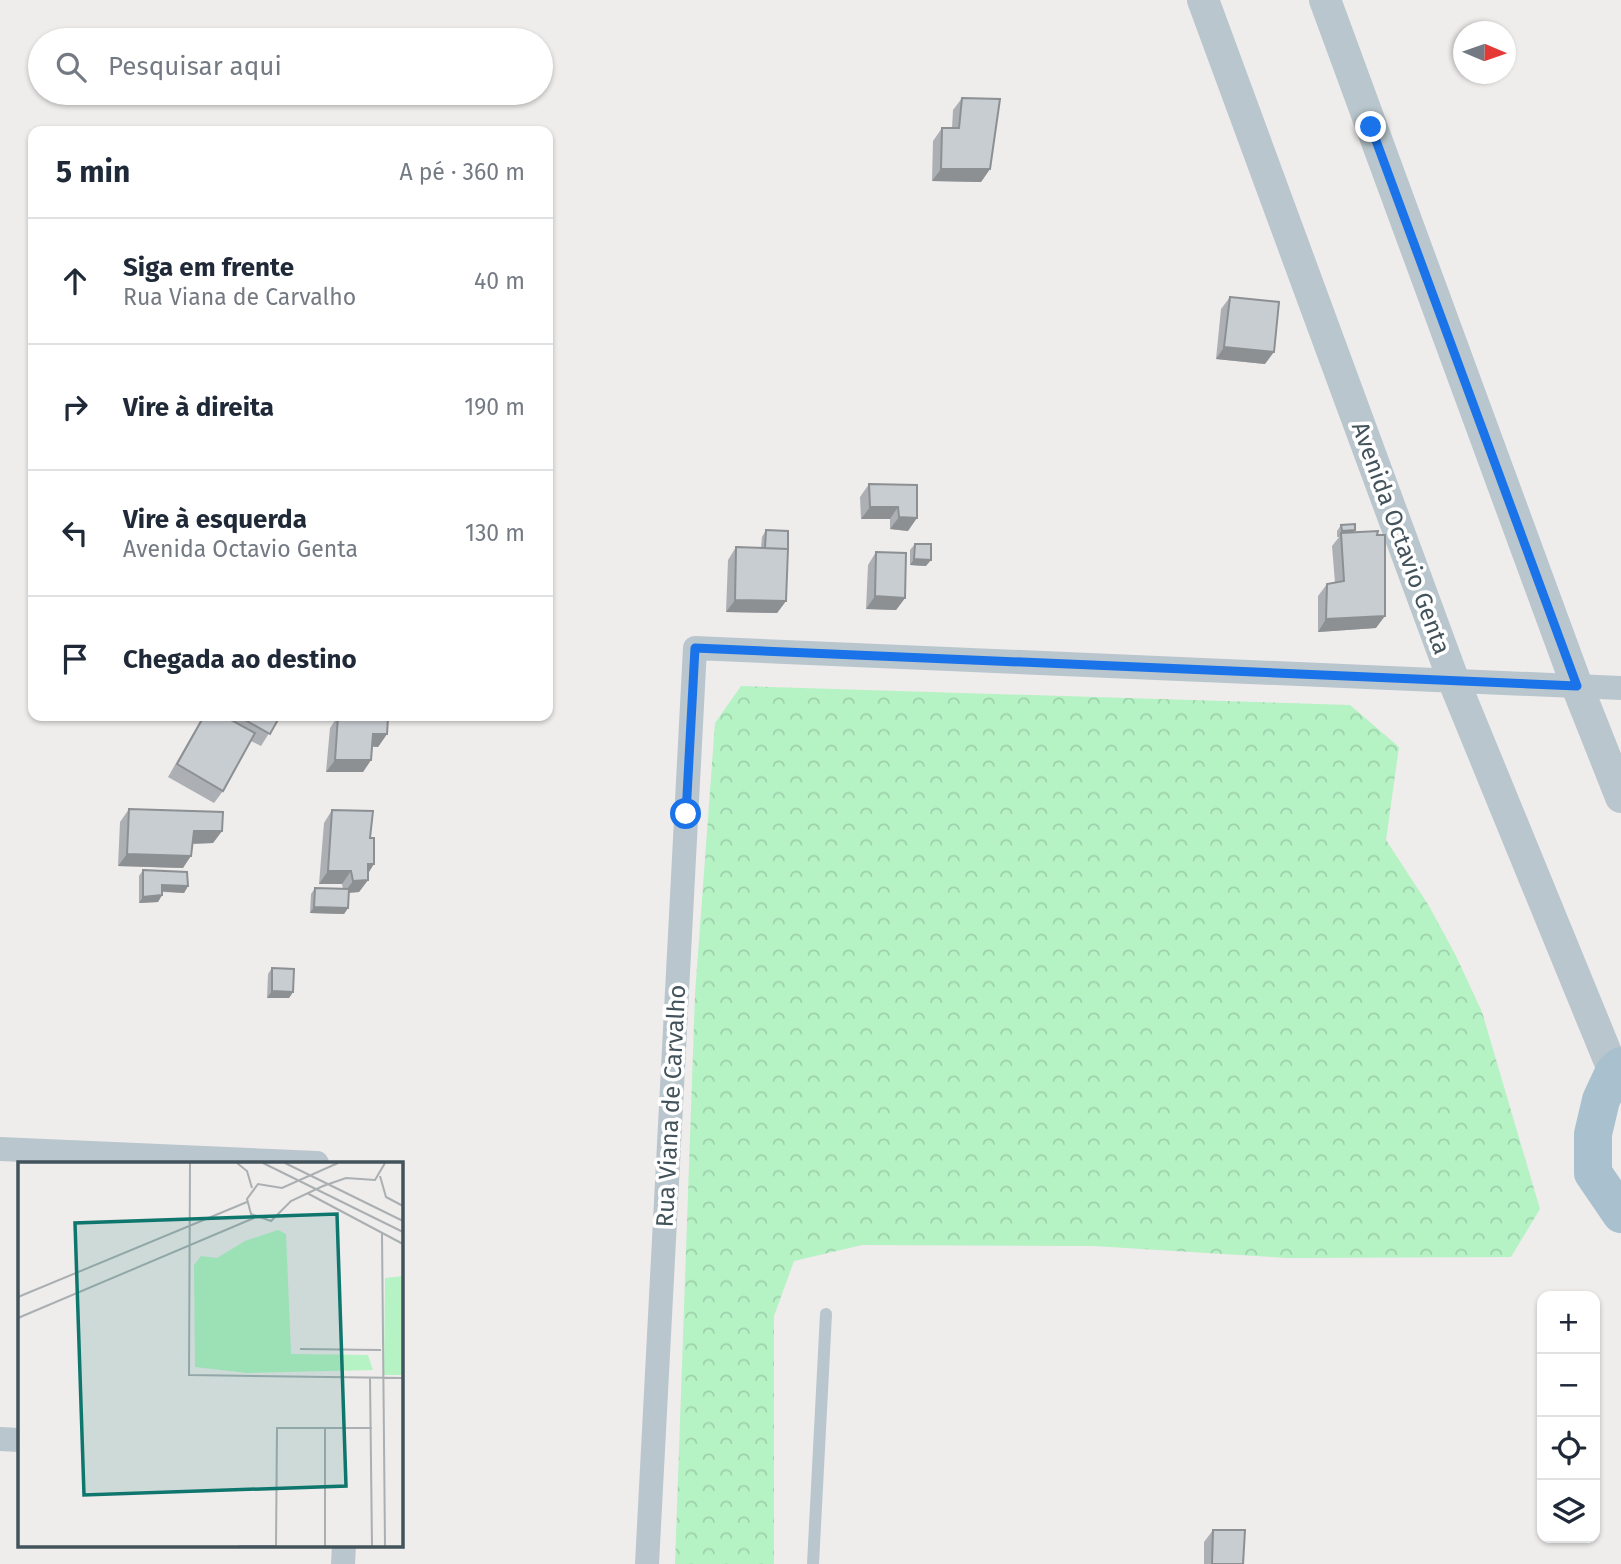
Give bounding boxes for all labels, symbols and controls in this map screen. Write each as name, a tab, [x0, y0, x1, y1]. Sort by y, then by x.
north arrow	[1453, 21, 1516, 84]
search box	[28, 28, 553, 105]
icon: search	[52, 48, 90, 86]
text: Pesquisar aqui	[108, 51, 282, 82]
route end	[1355, 111, 1386, 142]
text: 5 min	[56, 154, 130, 190]
text: A pé · 360 m	[399, 158, 525, 186]
text: Siga em frente	[123, 252, 294, 283]
icon: ahead	[56, 262, 94, 300]
text: 40 m	[474, 267, 525, 295]
text: Rua Viana de Carvalho	[123, 283, 356, 311]
icon: right	[56, 388, 94, 426]
text: Vire à direita	[123, 392, 274, 423]
text: 190 m	[464, 393, 525, 421]
street label: Avenida Octavio Genta	[1346, 418, 1456, 658]
text: Vire à esquerda	[123, 504, 307, 535]
icon: left	[56, 514, 94, 552]
text: 130 m	[465, 519, 525, 547]
text: Avenida Octavio Genta	[123, 535, 358, 563]
icon: arrive	[56, 640, 94, 678]
text: Chegada ao destino	[123, 644, 357, 675]
route start	[670, 798, 701, 829]
street label: Rua Viana de Carvalho	[651, 984, 691, 1228]
inset map	[18, 1162, 402, 1546]
map controls	[1537, 1291, 1600, 1543]
button: +	[1537, 1291, 1600, 1354]
button: −	[1537, 1354, 1600, 1417]
button: locate	[1537, 1417, 1600, 1480]
button: layers	[1537, 1480, 1600, 1543]

